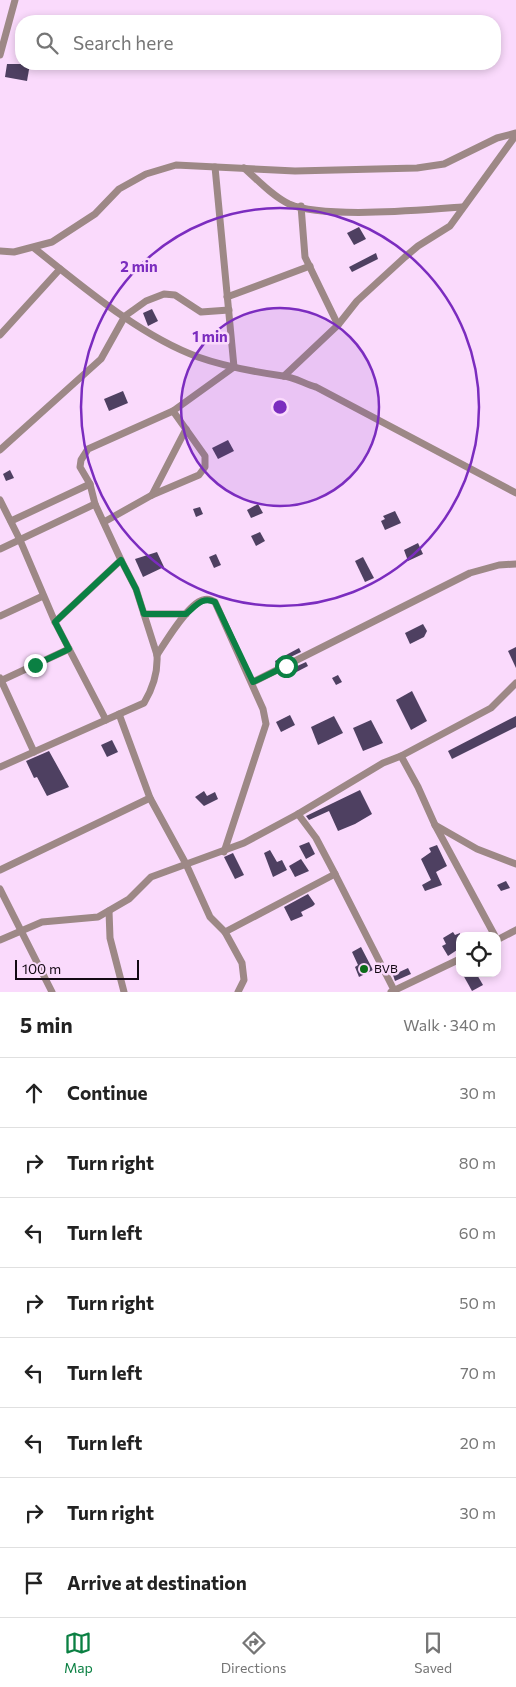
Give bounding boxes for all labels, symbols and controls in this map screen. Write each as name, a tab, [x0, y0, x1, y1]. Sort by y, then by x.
search box	[15, 15, 501, 70]
icon: search	[33, 29, 61, 57]
text: Search here	[73, 31, 173, 54]
text: 2 min	[120, 257, 158, 275]
text: 1 min	[192, 327, 228, 345]
centre of rings	[271, 398, 289, 416]
route end	[24, 654, 47, 677]
route start	[275, 655, 298, 678]
map controls	[456, 932, 501, 977]
button: locate	[456, 932, 501, 977]
scale bar	[15, 957, 139, 980]
text: 100 m	[22, 960, 61, 977]
place label: BVB	[374, 961, 398, 975]
marker: BVB	[358, 963, 370, 975]
text: 5 min	[20, 1012, 73, 1037]
text: Walk · 340 m	[403, 1015, 496, 1034]
icon: ahead	[20, 1079, 48, 1107]
text: Continue	[67, 1081, 147, 1104]
text: 30 m	[459, 1083, 496, 1102]
icon: right	[20, 1149, 48, 1177]
text: Turn right	[67, 1151, 154, 1174]
text: 80 m	[459, 1153, 496, 1172]
icon: left	[20, 1219, 48, 1247]
text: Turn left	[67, 1221, 142, 1244]
text: 60 m	[459, 1223, 496, 1242]
icon: right	[20, 1289, 48, 1317]
text: Turn right	[67, 1291, 154, 1314]
text: 50 m	[459, 1293, 496, 1312]
icon: left	[20, 1359, 48, 1387]
text: Turn left	[67, 1361, 142, 1384]
text: 70 m	[460, 1363, 496, 1382]
icon: left	[20, 1429, 48, 1457]
text: Turn left	[67, 1431, 142, 1454]
text: 20 m	[460, 1433, 496, 1452]
icon: right	[20, 1499, 48, 1527]
text: Turn right	[67, 1501, 154, 1524]
text: 30 m	[459, 1503, 496, 1522]
icon: arrive	[20, 1569, 48, 1597]
text: Arrive at destination	[67, 1571, 247, 1594]
tab: Map	[64, 1629, 93, 1676]
tab: Directions	[221, 1629, 286, 1676]
tab: Saved	[414, 1629, 452, 1676]

